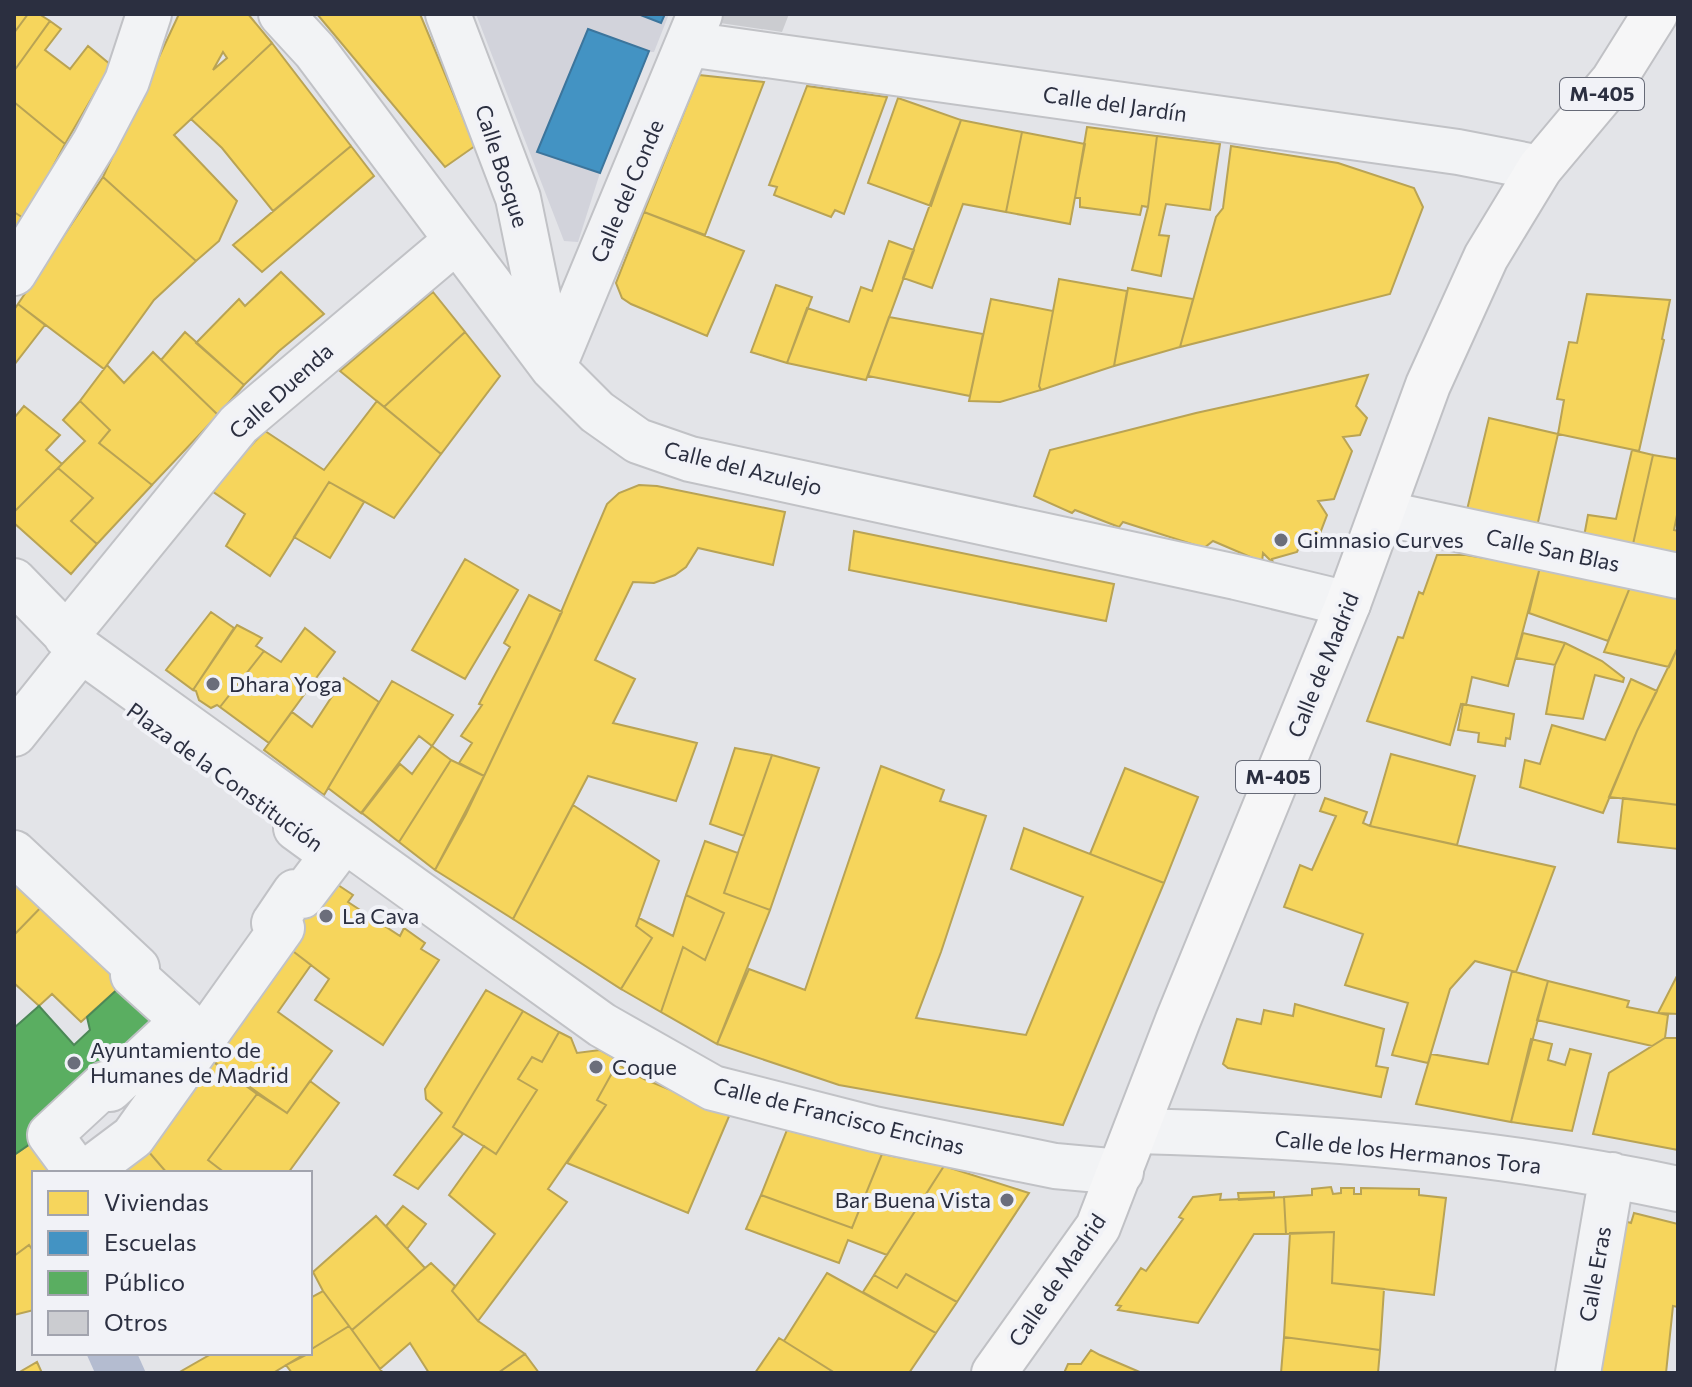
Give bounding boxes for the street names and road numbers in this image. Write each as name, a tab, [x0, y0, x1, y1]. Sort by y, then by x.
road number: M-405	[1560, 78, 1644, 110]
street label: Calle del Jardín	[1041, 80, 1189, 127]
street label: Calle Bosque	[470, 101, 535, 231]
street label: Calle del Conde	[584, 115, 669, 266]
street label: Calle Duenda	[223, 337, 338, 444]
street label: Calle del Azulejo	[661, 435, 825, 500]
street label: Calle San Blas	[1484, 522, 1622, 577]
street label: Calle de Madrid	[1281, 588, 1364, 741]
street label: Plaza de la Constitución	[122, 696, 329, 857]
road number: M-405	[1236, 761, 1320, 793]
street label: Calle de Francisco Encinas	[711, 1071, 968, 1160]
street label: Calle de los Hermanos Tora	[1273, 1124, 1543, 1179]
street label: Calle de Madrid	[1002, 1208, 1111, 1351]
street label: Calle Eras	[1573, 1224, 1616, 1324]

